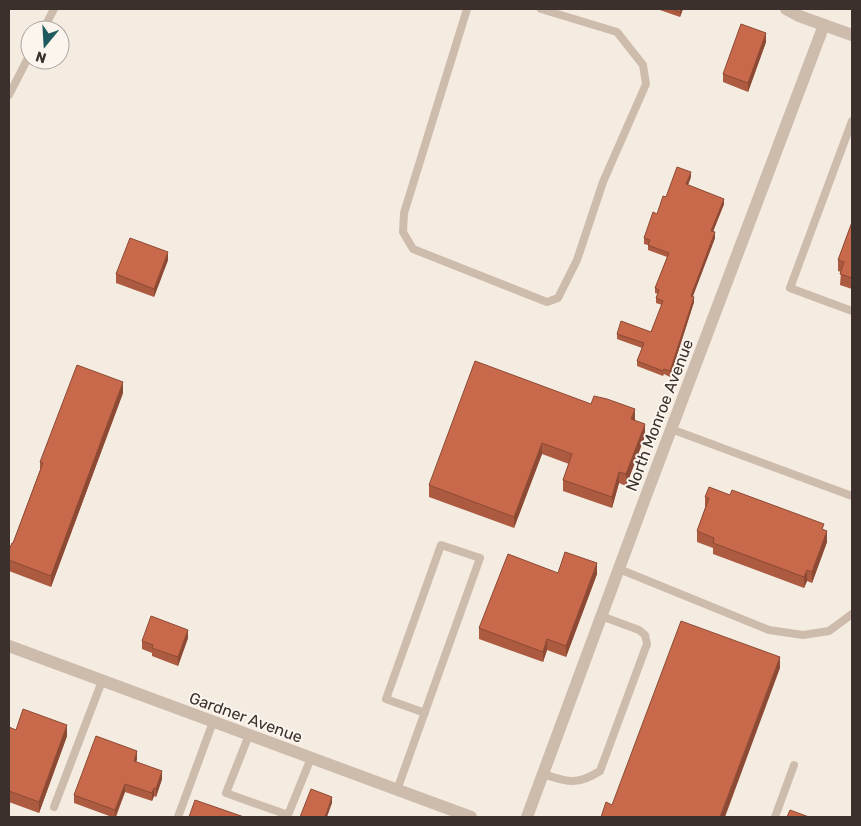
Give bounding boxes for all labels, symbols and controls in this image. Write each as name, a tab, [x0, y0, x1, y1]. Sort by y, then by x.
north arrow	[20, 20, 70, 70]
text: N	[34, 47, 49, 67]
street label: North Monroe Avenue	[622, 336, 697, 494]
street label: Gardner Avenue	[187, 688, 305, 747]

